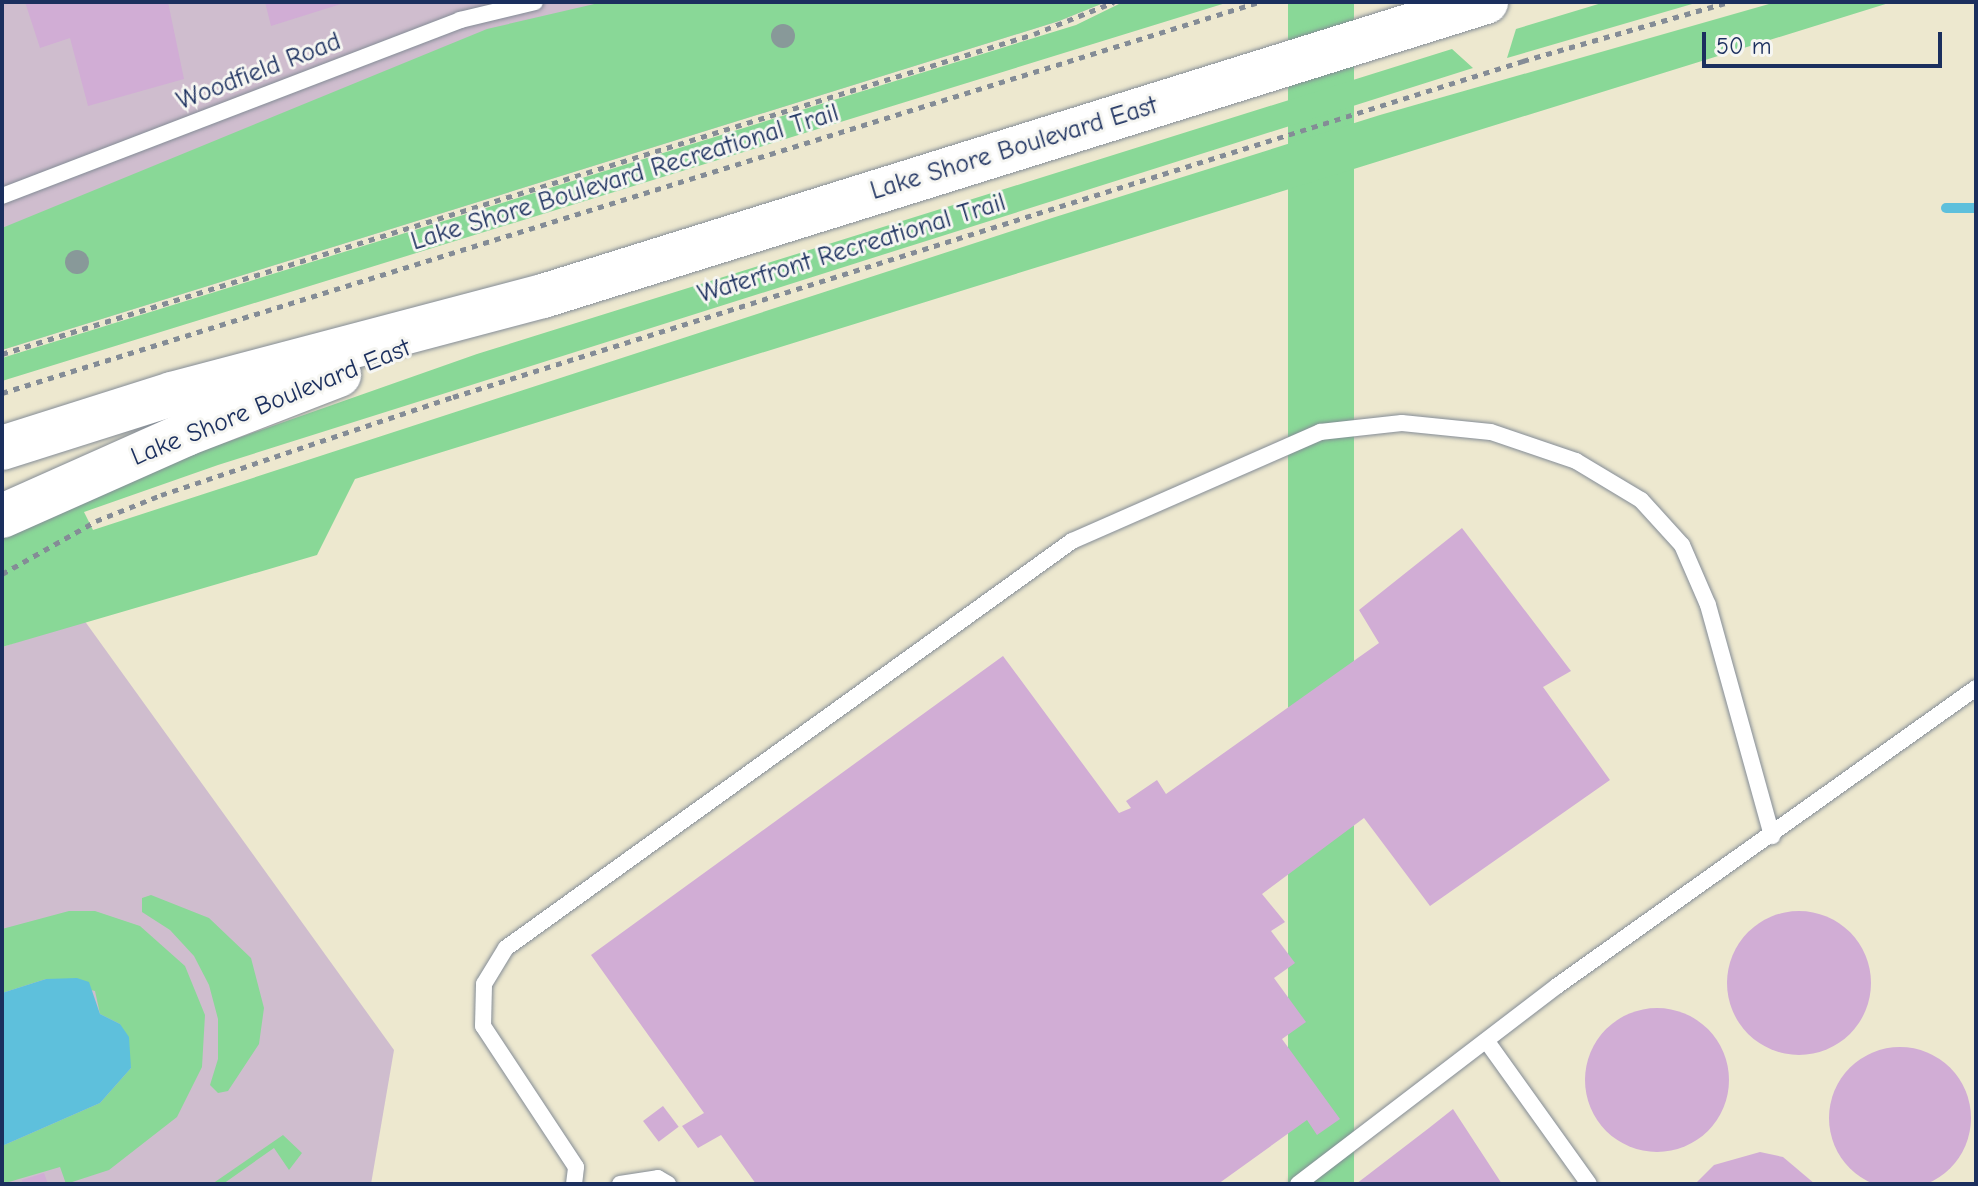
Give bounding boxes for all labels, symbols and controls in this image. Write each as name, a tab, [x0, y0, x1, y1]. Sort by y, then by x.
scale bar	[1706, 16, 1946, 66]
street label: Woodfield Road	[173, 26, 345, 118]
text: 50 m	[1716, 32, 1772, 60]
street label: Lake Shore Boulevard East	[867, 90, 1161, 208]
street label: Lake Shore Boulevard Recreational Trail	[407, 98, 843, 258]
street label: Waterfront Recreational Trail	[694, 187, 1010, 311]
street label: Lake Shore Boulevard East	[127, 333, 415, 473]

